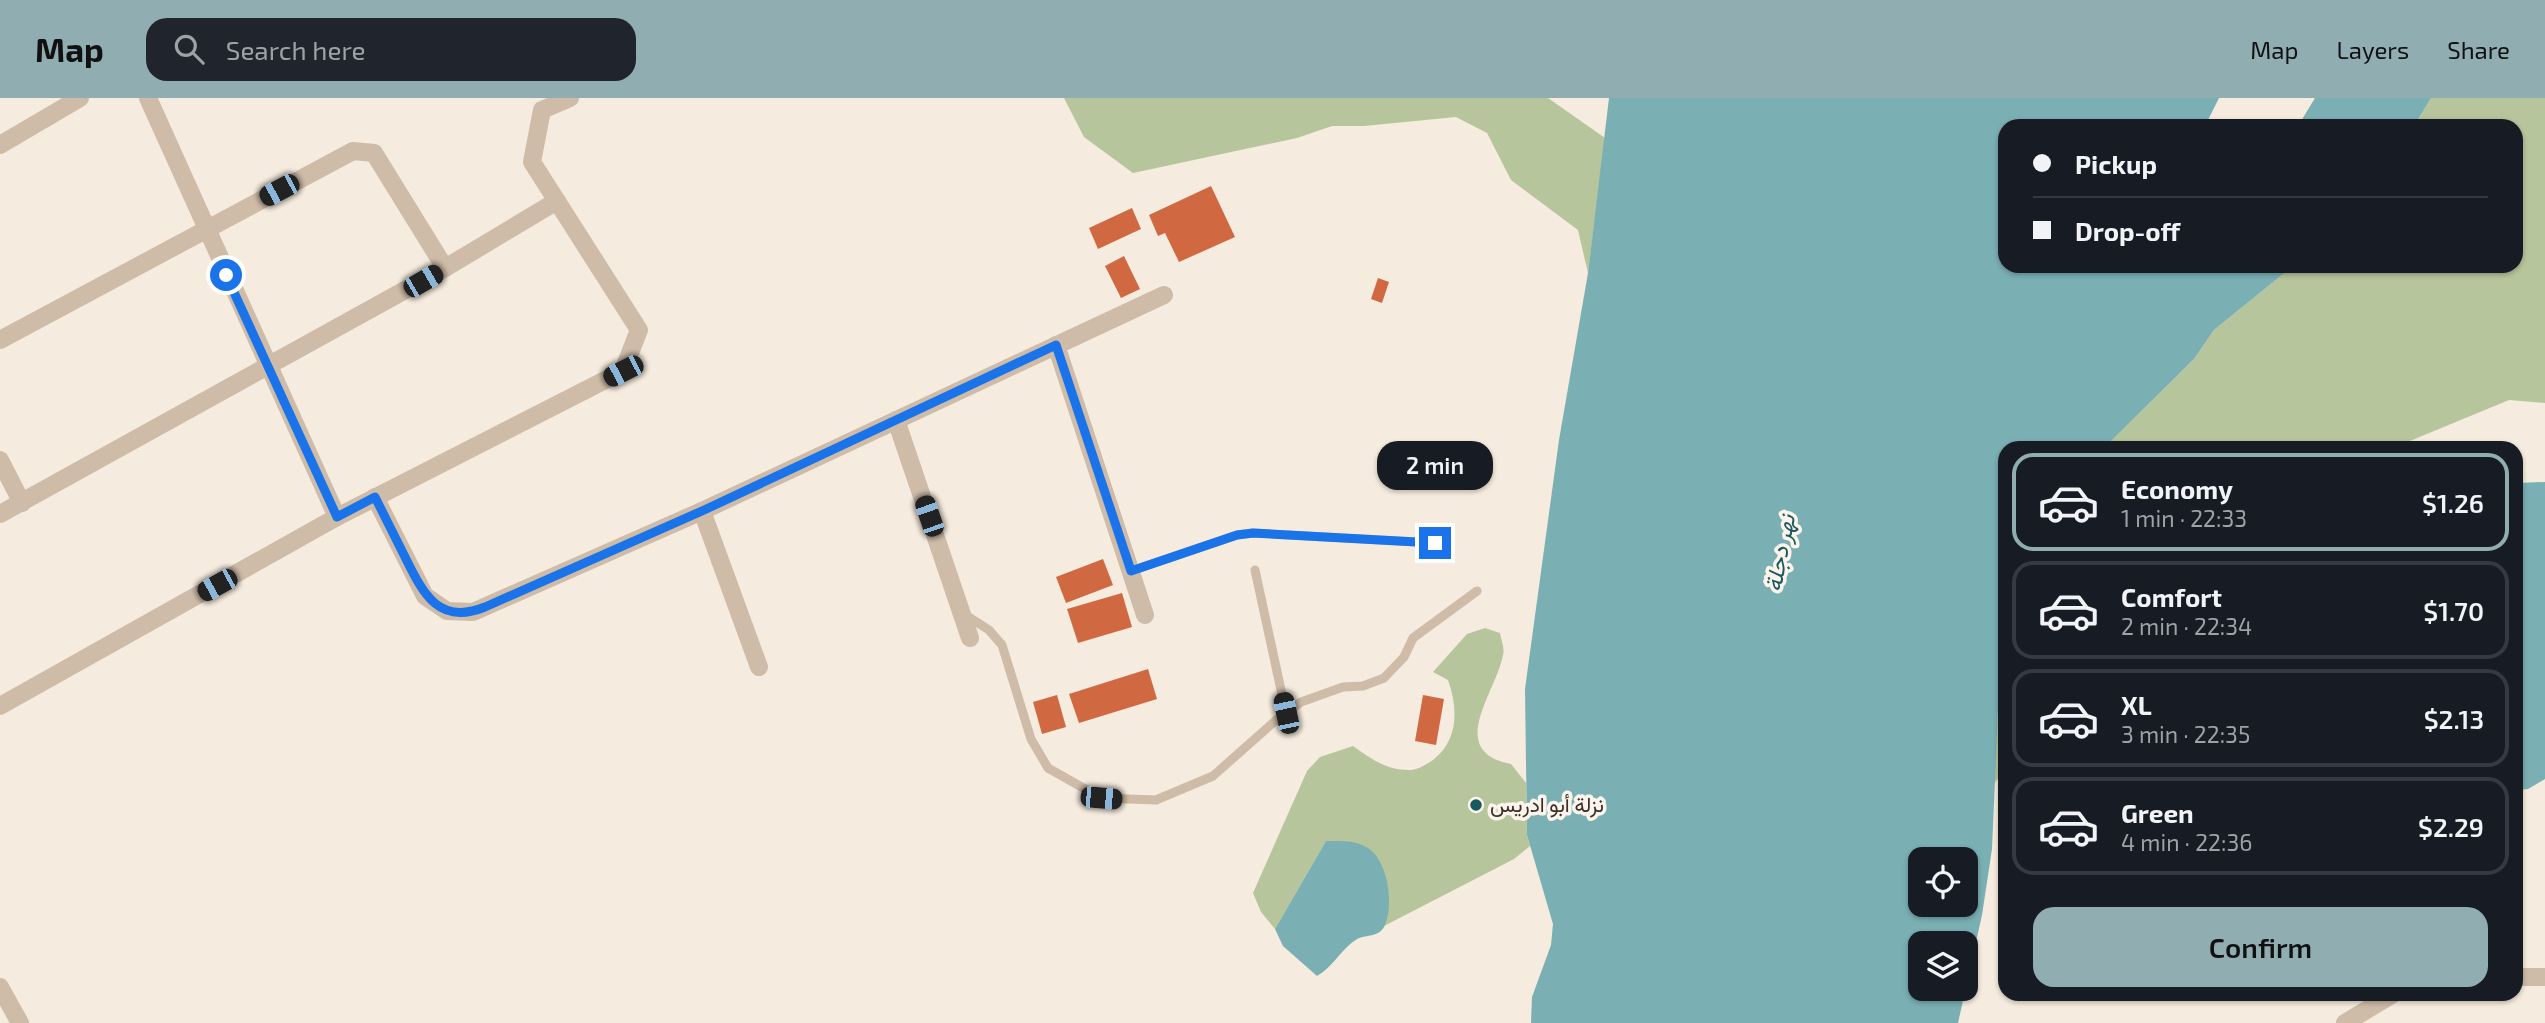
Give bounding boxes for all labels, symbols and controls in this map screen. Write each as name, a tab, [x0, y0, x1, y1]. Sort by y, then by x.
search box	[146, 18, 636, 81]
text: Map	[35, 29, 104, 69]
icon: search	[170, 30, 208, 68]
text: Search here	[226, 34, 365, 65]
text: Map	[2250, 35, 2298, 64]
text: Layers	[2336, 35, 2409, 64]
text: Share	[2447, 35, 2510, 64]
text: Pickup	[2075, 148, 2157, 179]
car	[256, 171, 303, 209]
text: Drop-off	[2075, 215, 2180, 246]
route start	[210, 259, 242, 291]
car	[400, 261, 447, 301]
car	[600, 352, 647, 390]
callout: 2 min	[1377, 442, 1493, 490]
text: 2 min	[1406, 451, 1464, 479]
icon: car	[2037, 471, 2100, 534]
text: Economy	[2121, 473, 2233, 504]
text: $1.26	[2422, 487, 2484, 518]
car	[913, 493, 946, 539]
text: 1 min · 22:33	[2121, 504, 2247, 532]
water label: نهر دجلة	[1758, 511, 1802, 594]
route end	[1419, 527, 1451, 559]
car	[194, 566, 241, 604]
icon: car	[2037, 579, 2100, 642]
text: Comfort	[2121, 581, 2222, 612]
text: $1.70	[2423, 595, 2484, 626]
text: 2 min · 22:34	[2121, 612, 2252, 640]
icon: car	[2037, 687, 2100, 750]
text: XL	[2121, 689, 2152, 720]
car	[1272, 690, 1301, 736]
text: $2.13	[2424, 703, 2484, 734]
text: 3 min · 22:35	[2121, 720, 2250, 748]
car	[1080, 786, 1123, 810]
place label: نزلة أبو ادريس	[1490, 791, 1604, 818]
icon: car	[2037, 795, 2100, 858]
marker: نزلة أبو ادريس	[1468, 797, 1484, 813]
text: Green	[2121, 797, 2194, 828]
text: $2.29	[2418, 811, 2484, 842]
text: 4 min · 22:36	[2121, 828, 2252, 856]
map controls	[1908, 847, 1978, 1001]
button: locate	[1908, 847, 1978, 917]
button: Confirm	[2033, 907, 2488, 987]
button: layers	[1908, 931, 1978, 1001]

